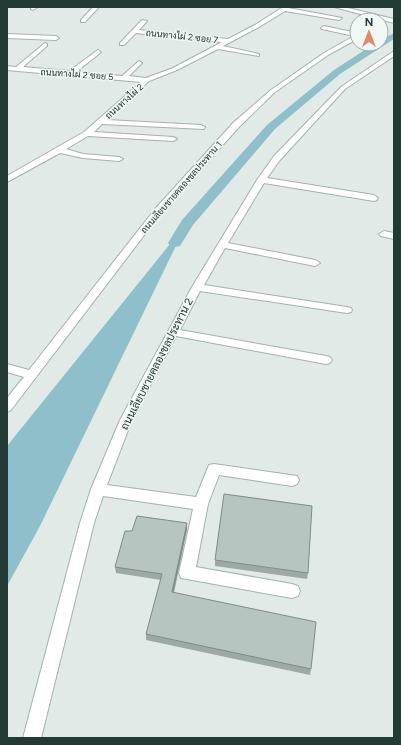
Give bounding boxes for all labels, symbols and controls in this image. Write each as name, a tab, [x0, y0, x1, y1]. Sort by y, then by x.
north arrow	[349, 12, 389, 52]
text: N	[365, 16, 373, 29]
street label: ถนนทางไผ่ 2 ซอย 7	[145, 27, 219, 45]
street label: ถนนทางไผ่ 2 ซอย 5	[40, 66, 114, 82]
street label: ถนนทางไผ่ 2	[103, 81, 145, 121]
street label: ถนนเลียบชายคลองชลประทาน 1	[138, 139, 224, 235]
street label: ถนนเลียบชายคลองชลประทาน 2	[116, 295, 196, 432]

